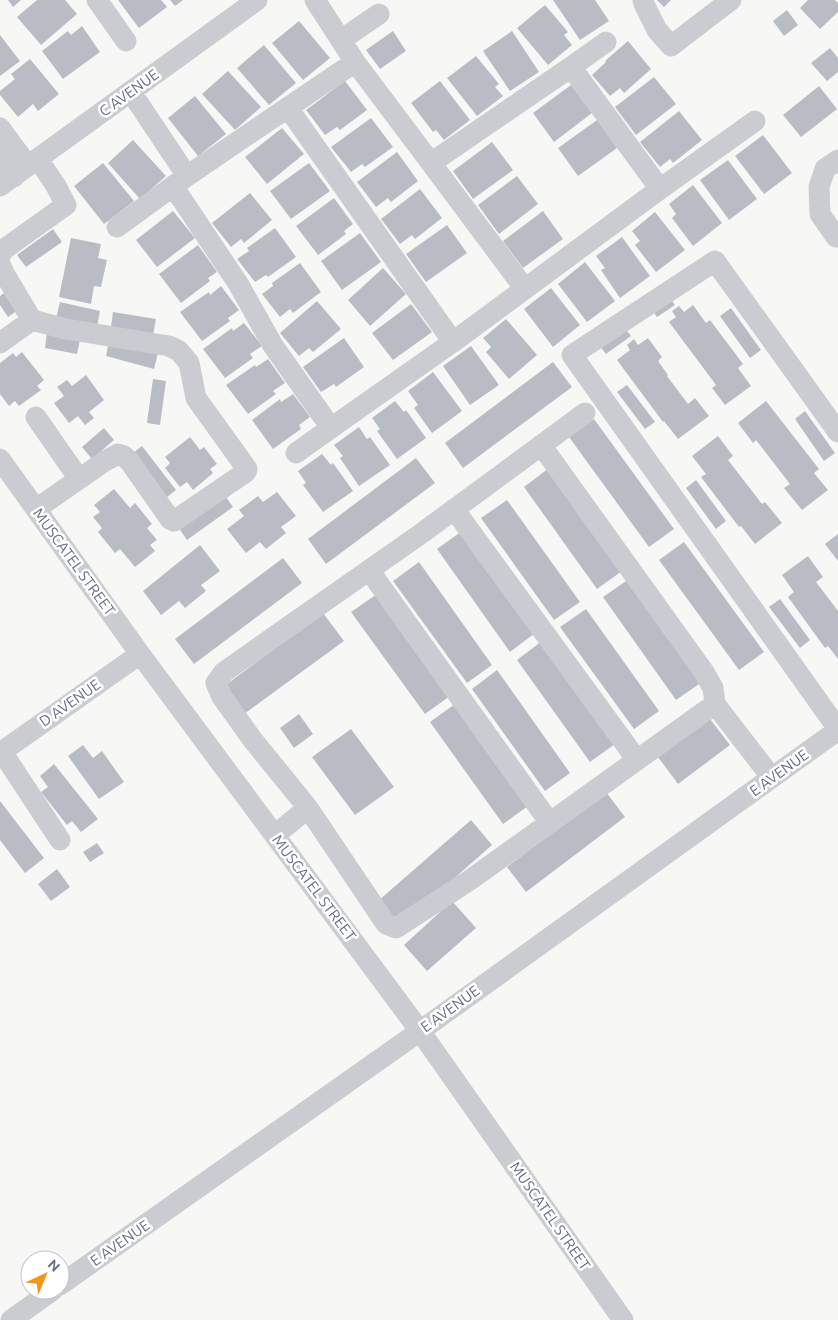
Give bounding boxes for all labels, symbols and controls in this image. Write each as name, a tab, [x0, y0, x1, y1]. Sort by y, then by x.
street label: C AVENUE	[96, 65, 162, 120]
street label: MUSCATEL STREET	[30, 505, 119, 619]
street label: D AVENUE	[36, 675, 103, 730]
street label: E AVENUE	[746, 746, 811, 799]
street label: MUSCATEL STREET	[269, 831, 360, 945]
street label: E AVENUE	[417, 982, 482, 1035]
street label: MUSCATEL STREET	[507, 1158, 594, 1274]
street label: E AVENUE	[87, 1216, 152, 1269]
north arrow	[20, 1250, 70, 1300]
text: N	[45, 1256, 63, 1275]

